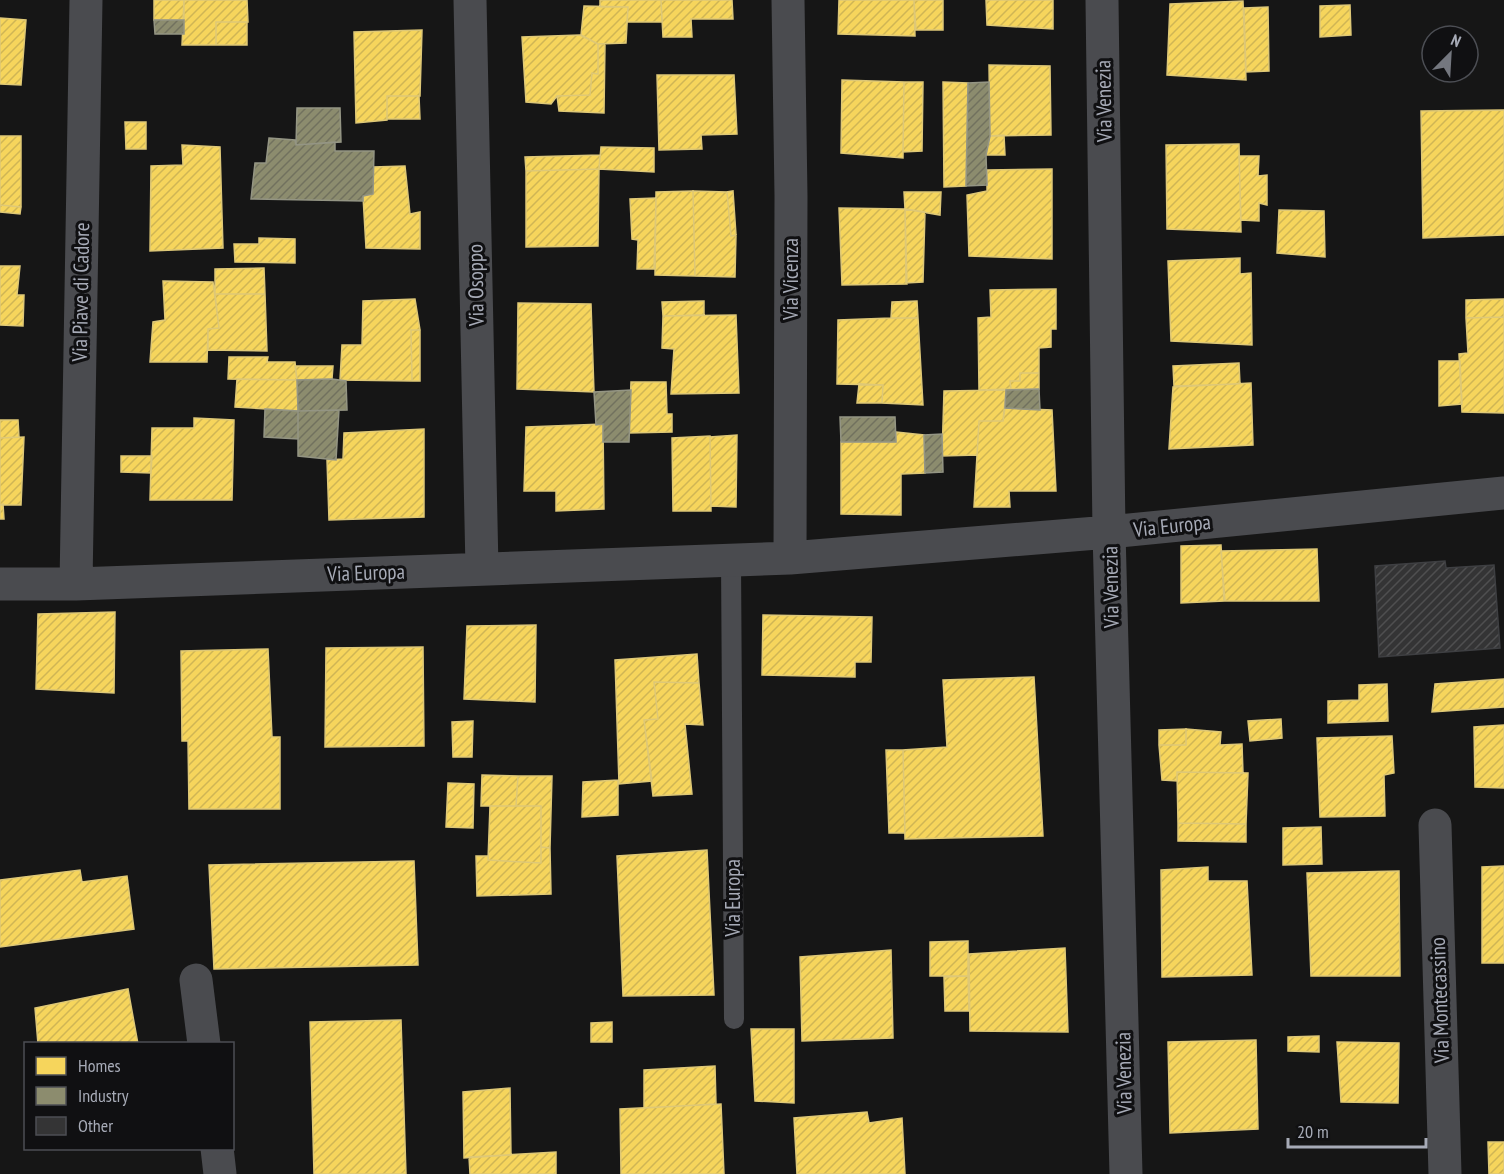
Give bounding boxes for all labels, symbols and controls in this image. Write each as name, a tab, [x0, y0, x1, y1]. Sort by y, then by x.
north arrow	[1420, 24, 1480, 84]
text: N	[1448, 29, 1464, 51]
street label: Via Venezia	[1089, 60, 1118, 143]
street label: Via Piave di Cadore	[66, 222, 95, 363]
street label: Via Vicenza	[777, 238, 804, 321]
street label: Via Osoppo	[461, 244, 490, 327]
street label: Via Europa	[1131, 508, 1212, 543]
street label: Via Venezia	[1096, 546, 1125, 629]
street label: Via Europa	[326, 558, 405, 587]
street label: Via Europa	[719, 859, 746, 938]
street label: Via Montecassino	[1424, 937, 1455, 1064]
street label: Via Venezia	[1109, 1032, 1138, 1115]
legend	[24, 1042, 234, 1150]
text: Homes	[78, 1054, 121, 1077]
text: Industry	[78, 1084, 129, 1107]
scale bar	[1288, 1111, 1426, 1149]
text: Other	[78, 1114, 113, 1137]
text: 20 m	[1297, 1120, 1329, 1143]

